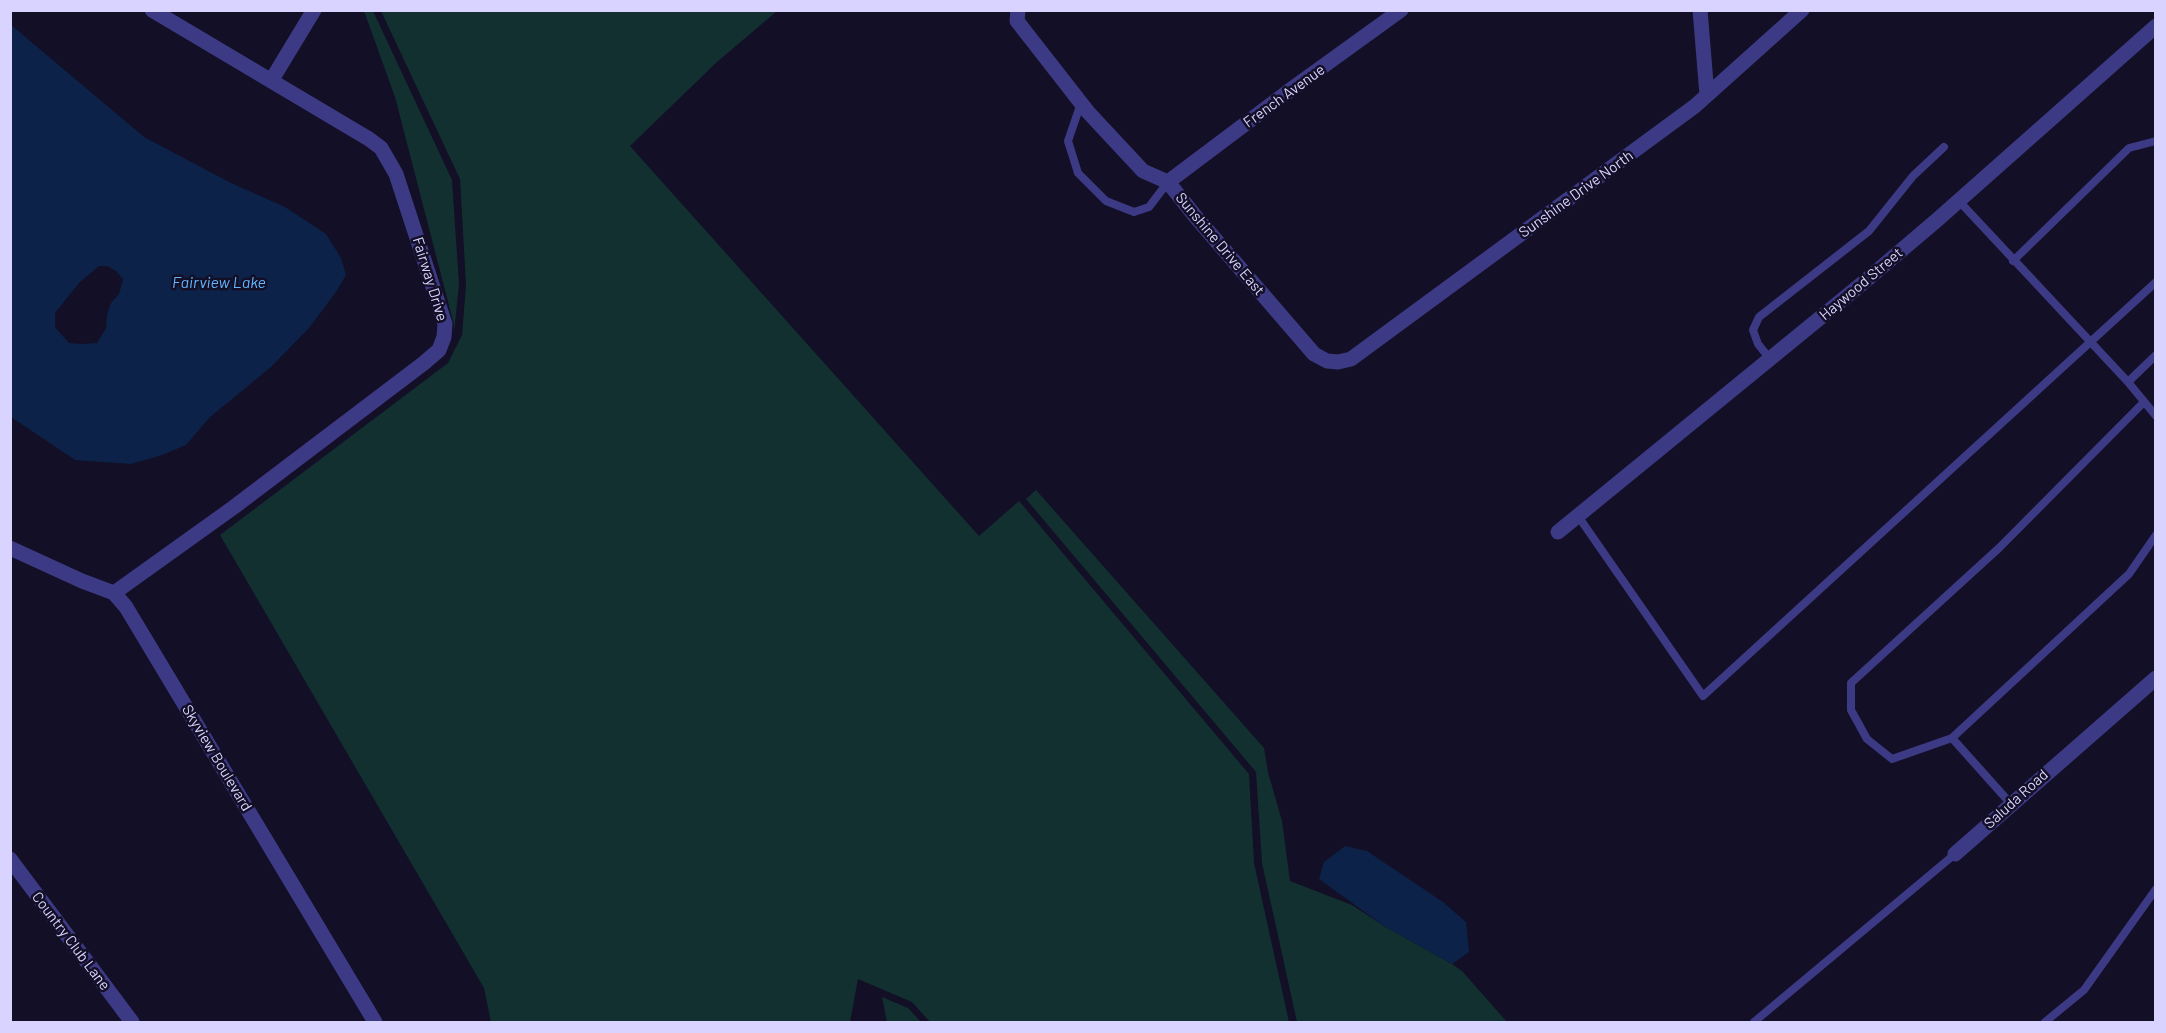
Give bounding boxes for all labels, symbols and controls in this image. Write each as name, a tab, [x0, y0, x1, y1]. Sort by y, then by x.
street label: French Avenue	[1240, 60, 1328, 132]
street label: Sunshine Drive North	[1515, 146, 1637, 242]
street label: Sunshine Drive East	[1172, 189, 1268, 299]
street label: Fairway Drive	[409, 235, 451, 323]
street label: Haywood Street	[1816, 244, 1906, 324]
water label: Fairview Lake	[172, 273, 266, 293]
street label: Skyview Boulevard	[178, 702, 256, 814]
street label: Saluda Road	[1980, 766, 2052, 832]
street label: Country Club Lane	[28, 888, 114, 994]

